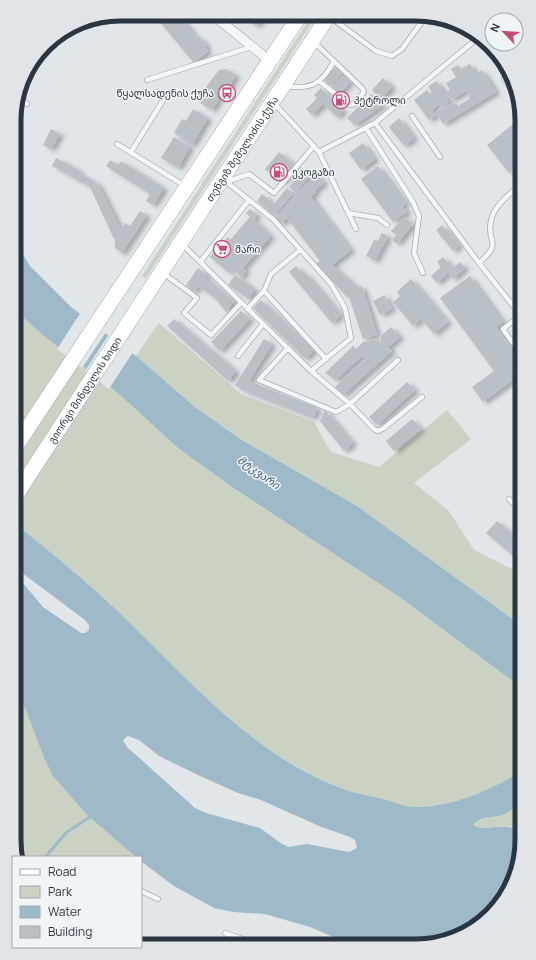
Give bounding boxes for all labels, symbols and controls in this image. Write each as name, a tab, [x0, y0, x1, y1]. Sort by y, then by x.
north arrow	[484, 12, 524, 52]
text: N	[486, 21, 503, 34]
bus stop icon: წყალსადენის ქუჩა	[217, 83, 237, 103]
place label: წყალსადენის ქუჩა	[116, 86, 214, 100]
fuel station icon: პეტროლი	[331, 90, 351, 110]
street label: თენგიზ შეშელიძის ქუჩა	[202, 93, 281, 204]
place label: პეტროლი	[354, 93, 406, 107]
fuel station icon: ეკოგაზი	[269, 162, 289, 182]
place label: ეკოგაზი	[292, 165, 335, 179]
supermarket icon: მარი	[212, 239, 232, 259]
place label: მარი	[235, 242, 261, 256]
street label: გიორგი მინდელის ხიდი	[45, 334, 124, 446]
water label: მტკვარი	[235, 452, 284, 492]
legend	[12, 856, 142, 948]
text: Road	[48, 863, 76, 880]
text: Park	[48, 883, 73, 900]
text: Water	[48, 903, 82, 920]
text: Building	[48, 923, 92, 940]

